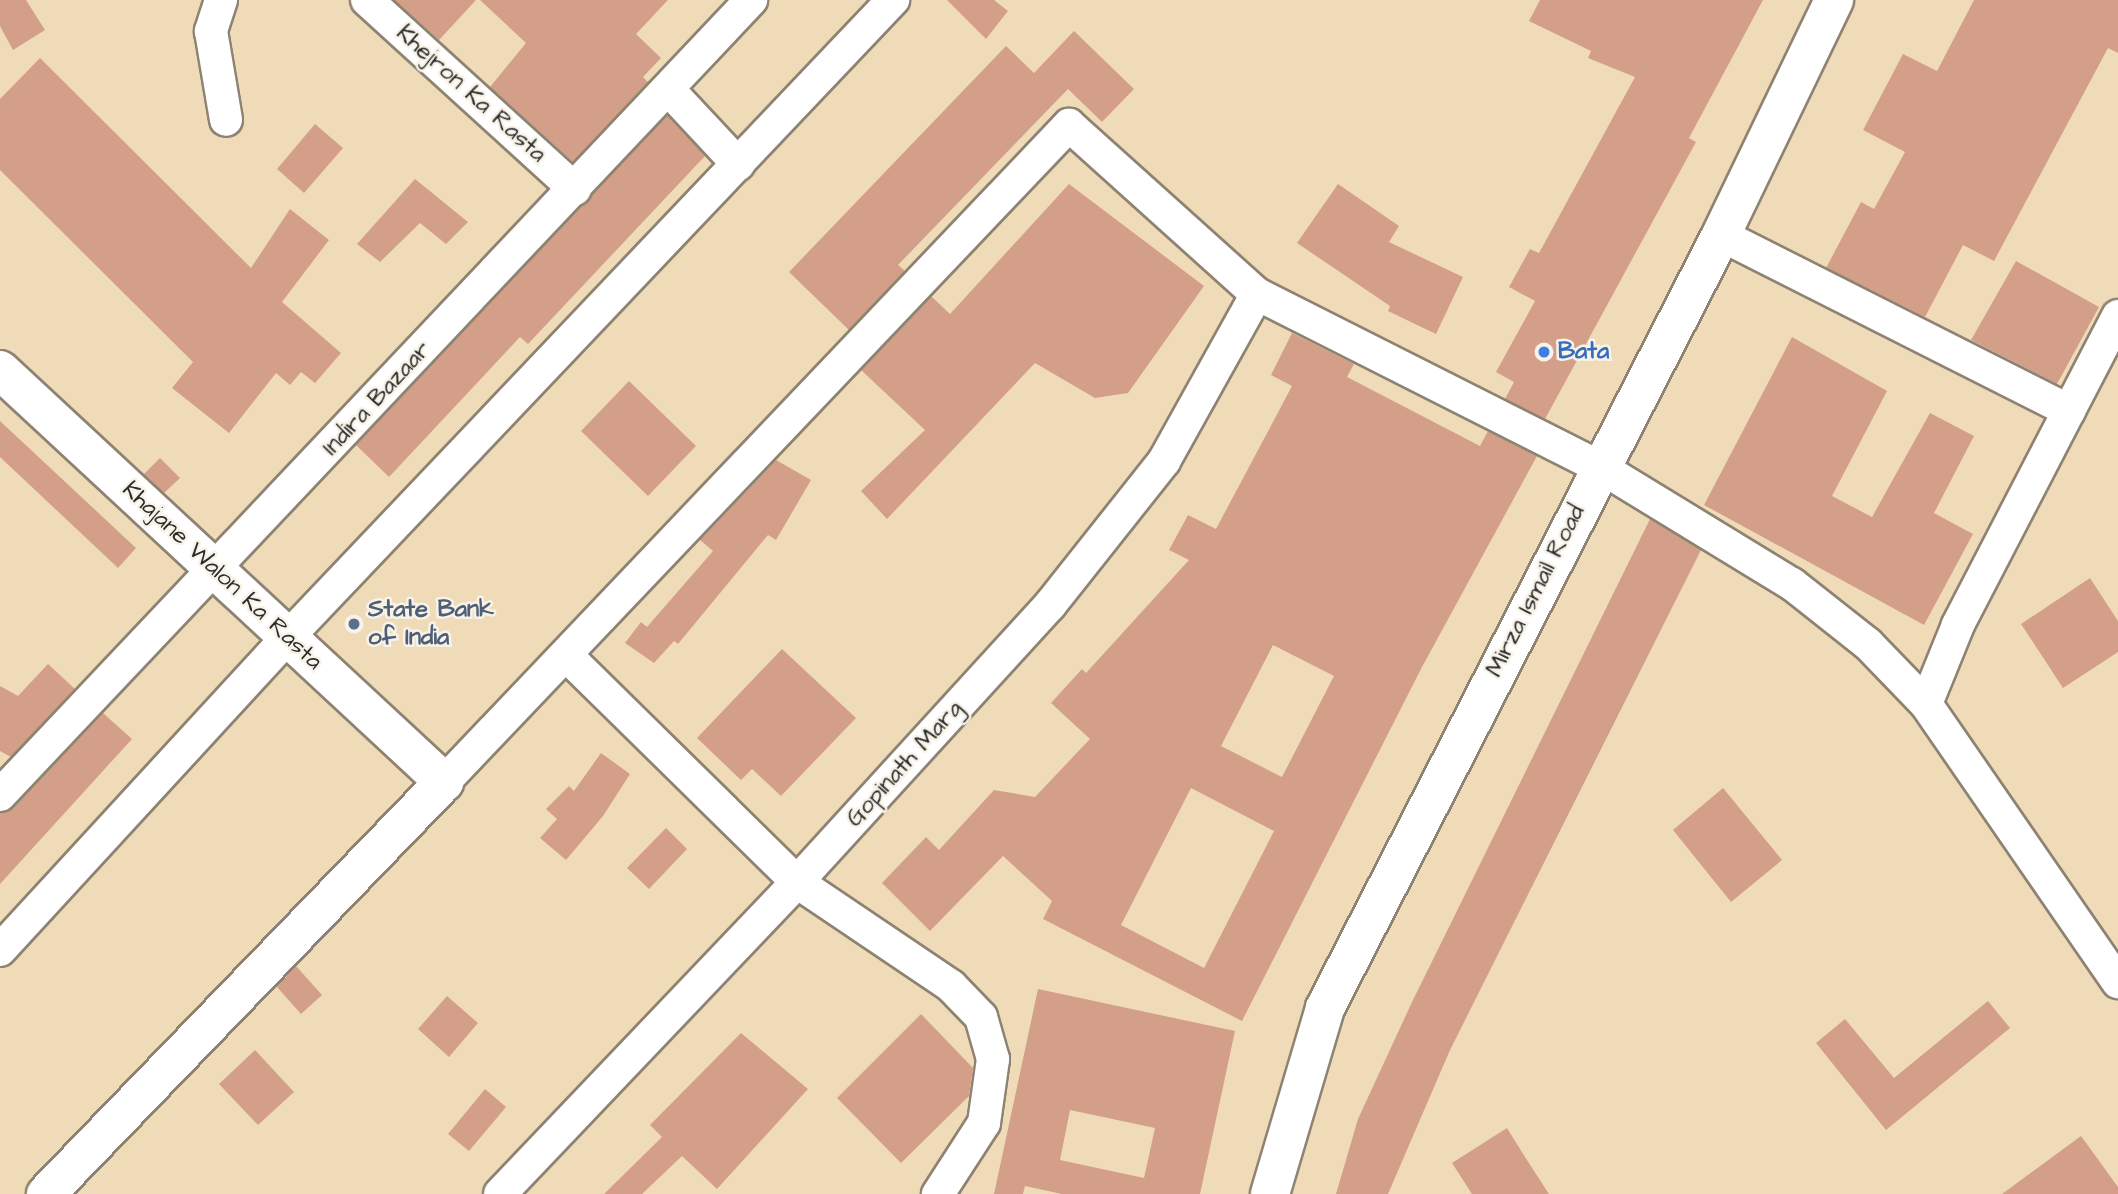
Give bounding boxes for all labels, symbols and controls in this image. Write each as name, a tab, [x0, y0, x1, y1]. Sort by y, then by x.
street label: Khejron Ka Rasta	[390, 19, 552, 169]
street label: Indira Bazaar	[317, 336, 437, 462]
place label: Bata	[1558, 338, 1609, 366]
marker: Bata	[1536, 344, 1552, 360]
street label: Khajane Walon Ka Rasta	[116, 476, 328, 676]
street label: Mirza Ismail Road	[1480, 500, 1592, 682]
place label: State Bank of India	[368, 596, 494, 652]
marker: State Bank of India	[346, 616, 362, 632]
street label: Gopinath Marg	[841, 695, 969, 833]

